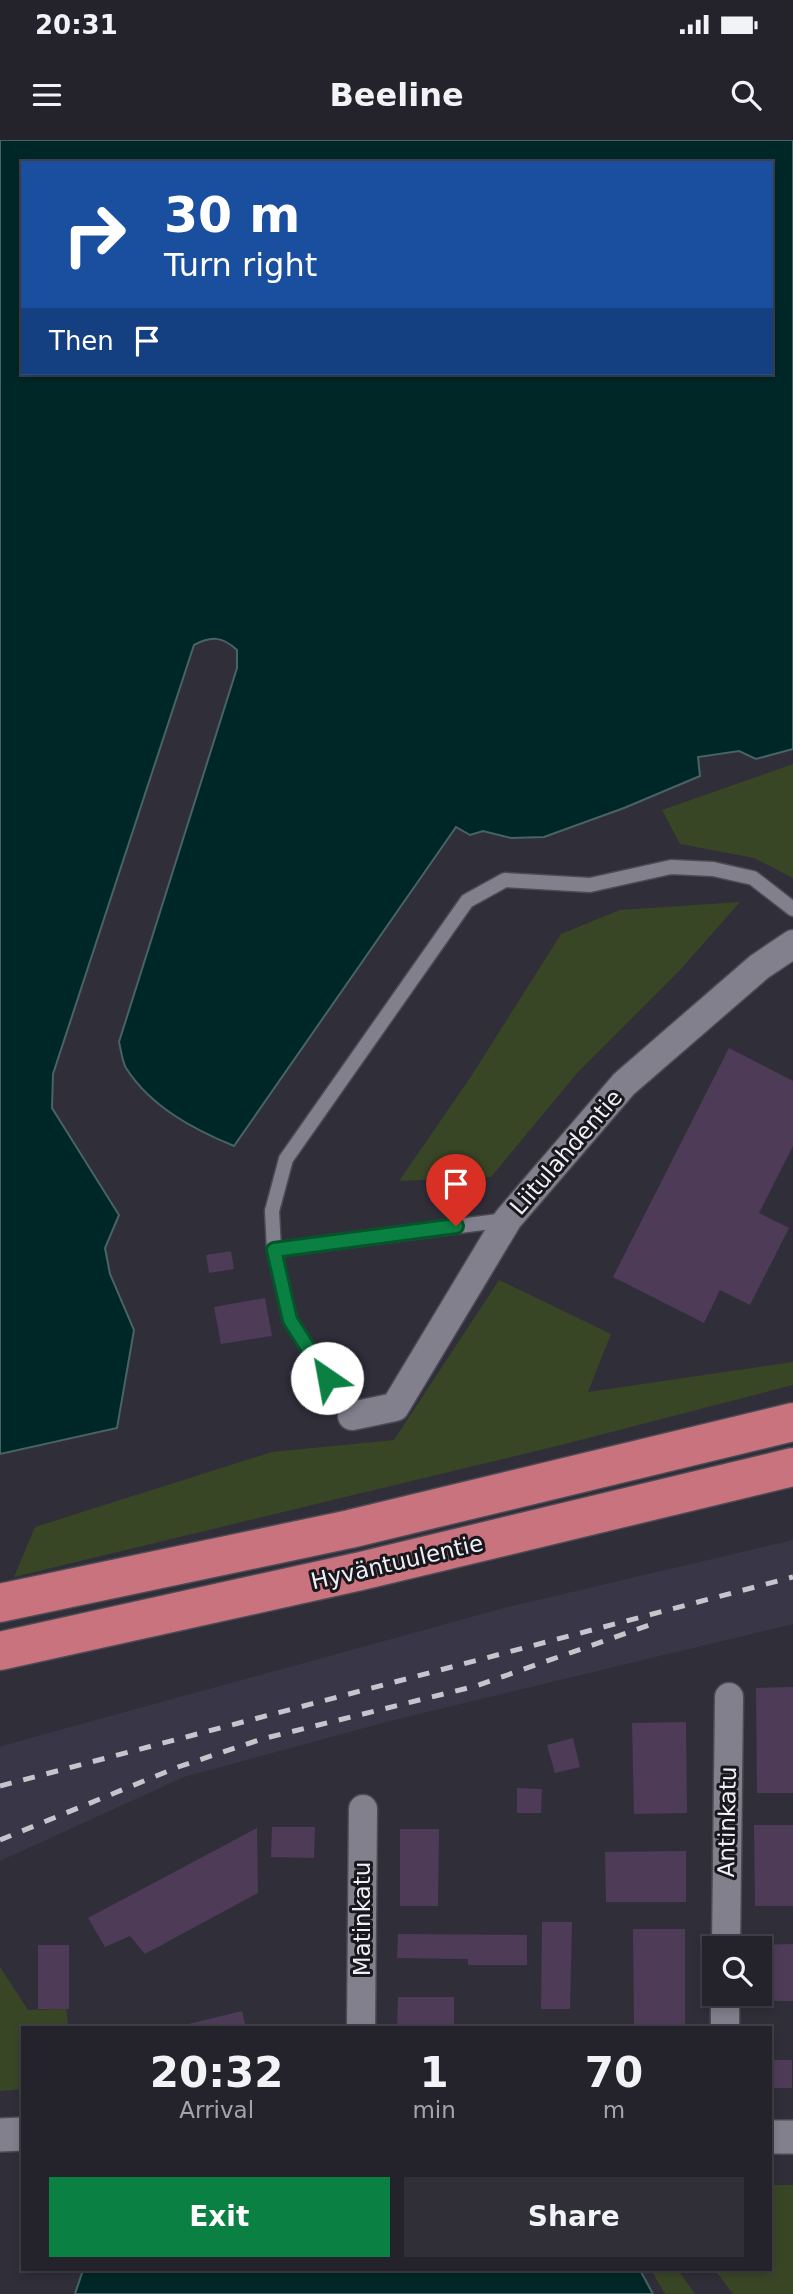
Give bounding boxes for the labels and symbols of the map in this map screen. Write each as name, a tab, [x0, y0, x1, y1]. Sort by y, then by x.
street label: Liitulahdentie	[505, 1084, 627, 1220]
pin	[426, 1154, 486, 1226]
position arrow	[290, 1341, 364, 1415]
street label: Hyväntuulentie	[308, 1530, 486, 1594]
street label: Antinkatu	[713, 1766, 741, 1878]
street label: Matinkatu	[349, 1862, 375, 1976]

